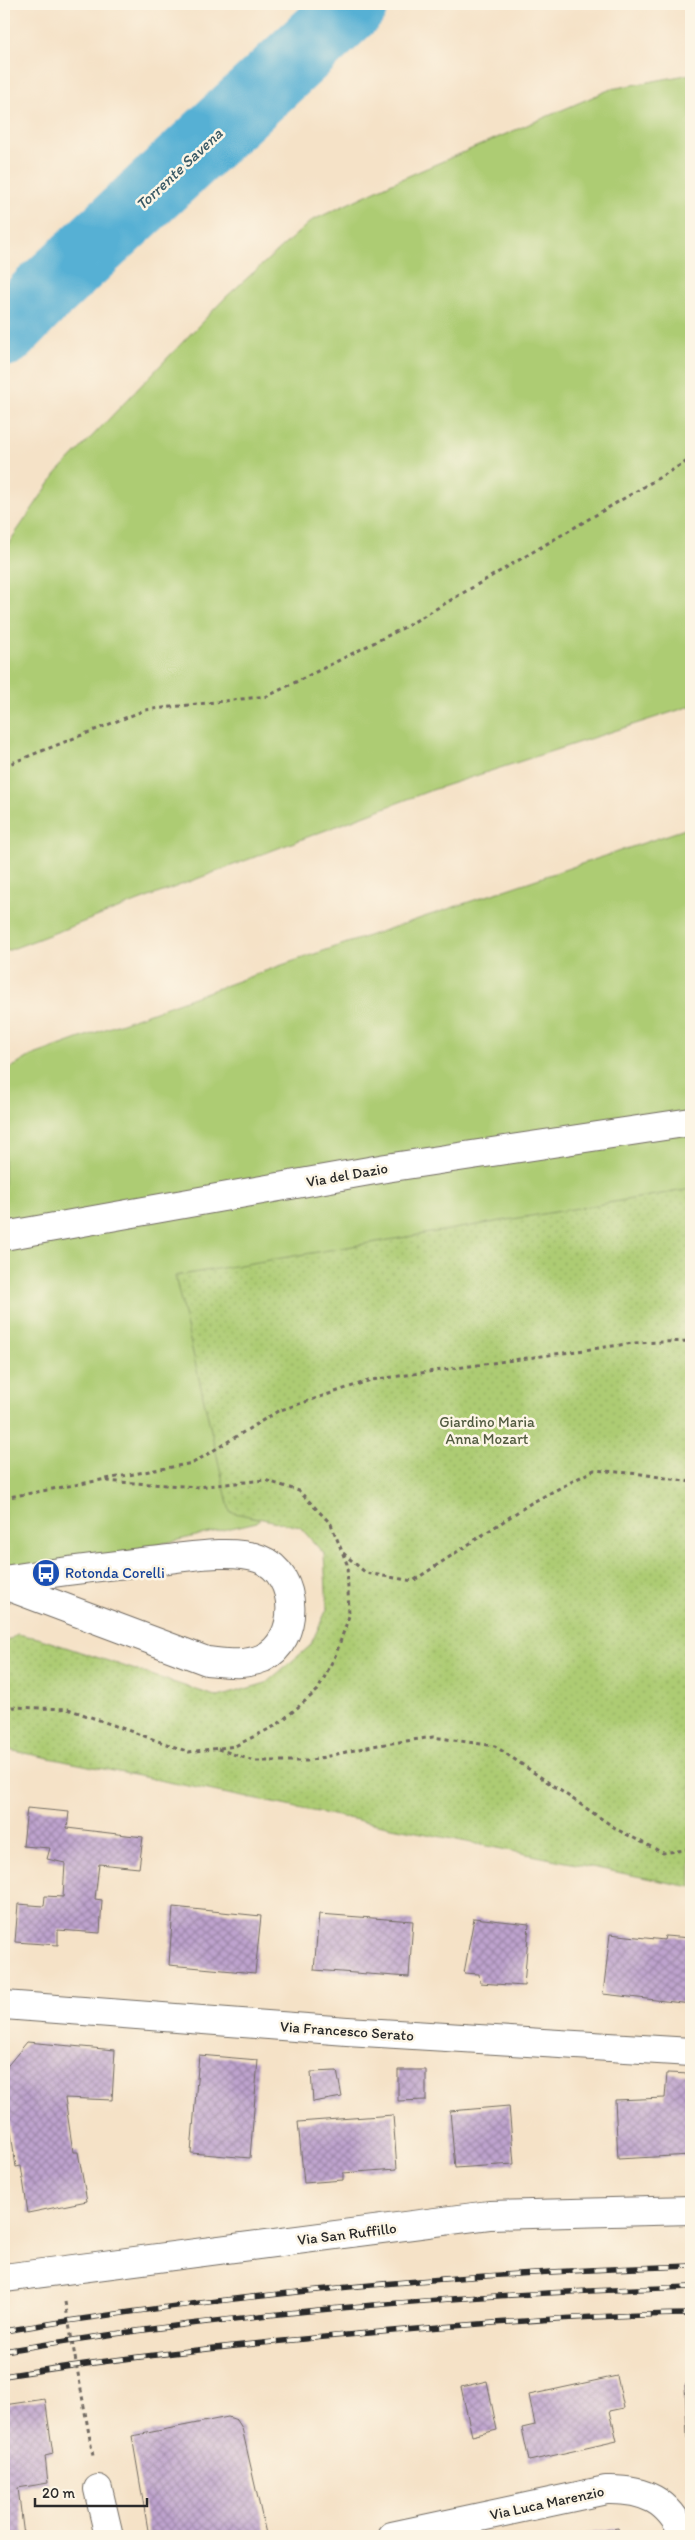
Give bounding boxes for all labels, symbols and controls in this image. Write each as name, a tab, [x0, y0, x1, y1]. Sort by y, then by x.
water label: Torrente Savena	[132, 123, 227, 214]
street label: Via del Dazio	[305, 1159, 389, 1191]
park label: Giardino Maria Anna Mozart	[439, 1413, 535, 1448]
bus stop icon: Rotonda Corelli	[31, 1558, 61, 1588]
place label: Rotonda Corelli	[65, 1564, 165, 1582]
street label: Via Francesco Serato	[279, 2017, 415, 2045]
street label: Via San Ruffillo	[296, 2219, 398, 2249]
scale bar	[35, 2475, 148, 2507]
street label: Via Luca Marenzio	[488, 2482, 606, 2524]
text: 20 m	[42, 2484, 76, 2502]

